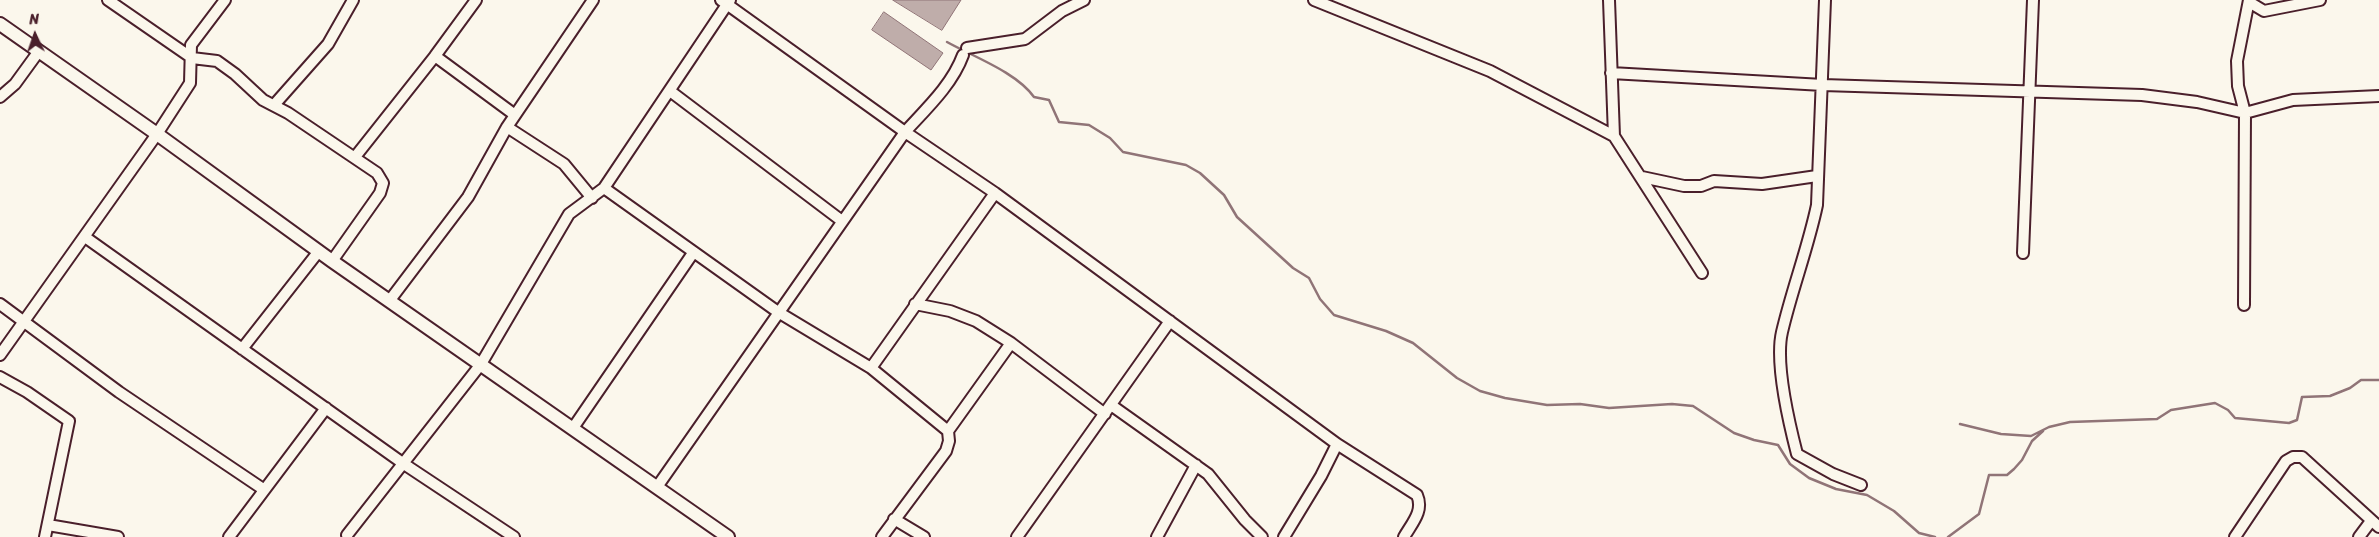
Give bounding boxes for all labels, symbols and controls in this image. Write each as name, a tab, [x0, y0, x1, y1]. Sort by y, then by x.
text: N	[29, 7, 40, 32]
north arrow	[10, 10, 60, 60]

